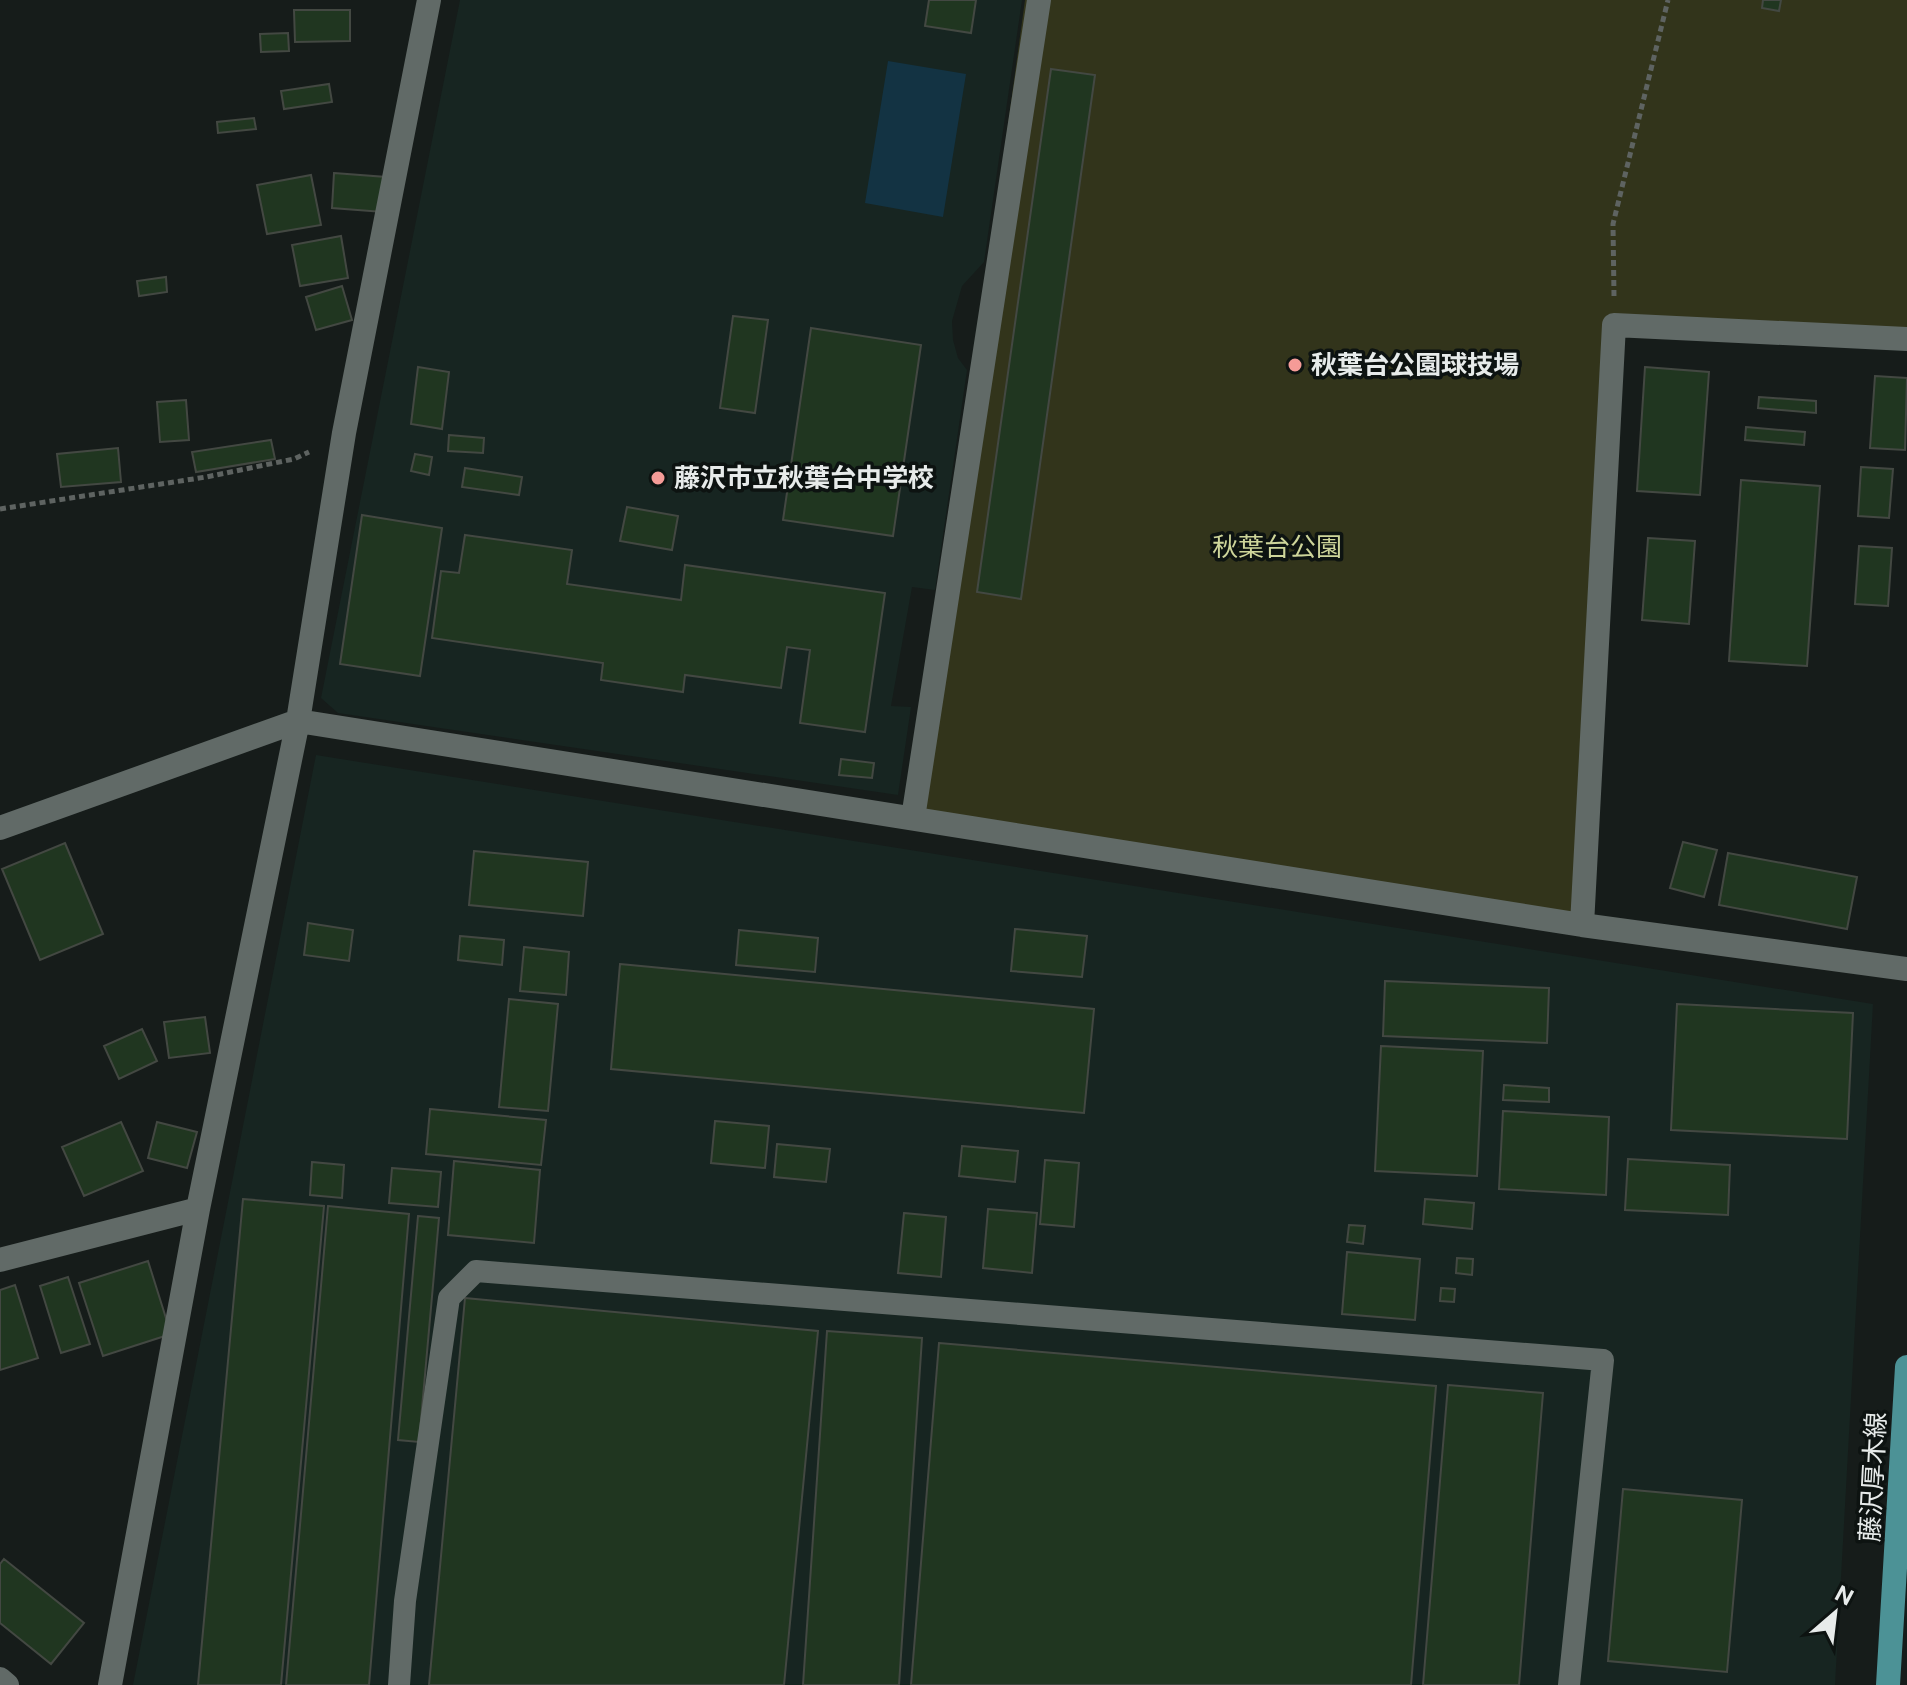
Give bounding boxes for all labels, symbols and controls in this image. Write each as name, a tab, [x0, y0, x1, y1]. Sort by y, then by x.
place label: 秋葉台公園球技場	[1311, 349, 1519, 380]
marker: 秋葉台公園球技場	[1286, 356, 1304, 374]
place label: 藤沢市立秋葉台中学校	[674, 462, 934, 493]
marker: 藤沢市立秋葉台中学校	[649, 469, 667, 487]
park label: 秋葉台公園	[1212, 531, 1342, 562]
street label: 藤沢厚木線	[1854, 1411, 1891, 1543]
north arrow	[1795, 1573, 1875, 1653]
text: N	[1831, 1580, 1858, 1611]

